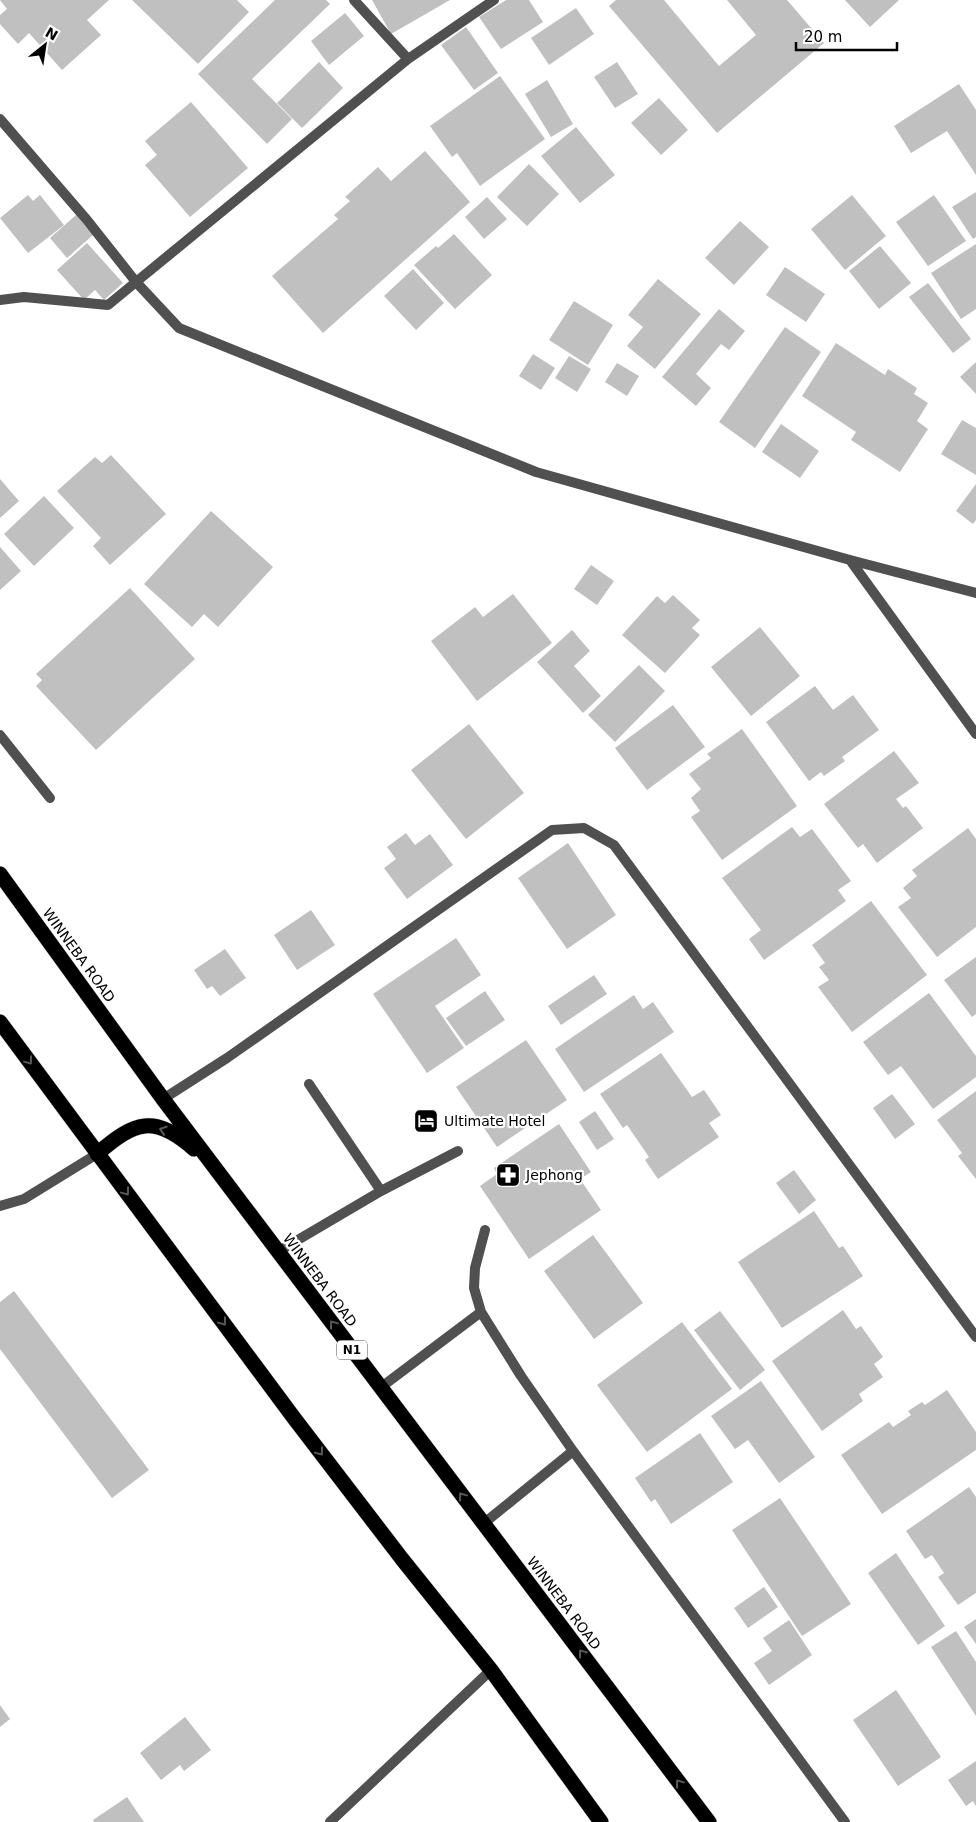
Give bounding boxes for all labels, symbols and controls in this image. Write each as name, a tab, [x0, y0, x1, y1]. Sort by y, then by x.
north arrow	[20, 20, 70, 70]
scale bar	[796, 20, 897, 52]
text: N	[42, 24, 61, 44]
text: 20 m	[804, 28, 842, 46]
street label: WINNEBA ROAD	[40, 905, 118, 1005]
one-way arrow	[23, 1055, 32, 1065]
hotel icon: Ultimate Hotel	[413, 1108, 439, 1134]
place label: Ultimate Hotel	[444, 1113, 545, 1129]
one-way arrow	[159, 1125, 168, 1135]
pharmacy icon: Jephong	[495, 1162, 521, 1188]
place label: Jephong	[525, 1167, 583, 1183]
one-way arrow	[120, 1186, 129, 1196]
street label: WINNEBA ROAD	[280, 1230, 360, 1330]
one-way arrow	[217, 1316, 226, 1326]
one-way arrow	[330, 1320, 339, 1330]
road number: N1	[337, 1340, 367, 1360]
one-way arrow	[314, 1447, 323, 1456]
one-way arrow	[459, 1492, 468, 1502]
street label: WINNEBA ROAD	[524, 1553, 604, 1653]
one-way arrow	[579, 1650, 587, 1659]
one-way arrow	[677, 1780, 685, 1789]

